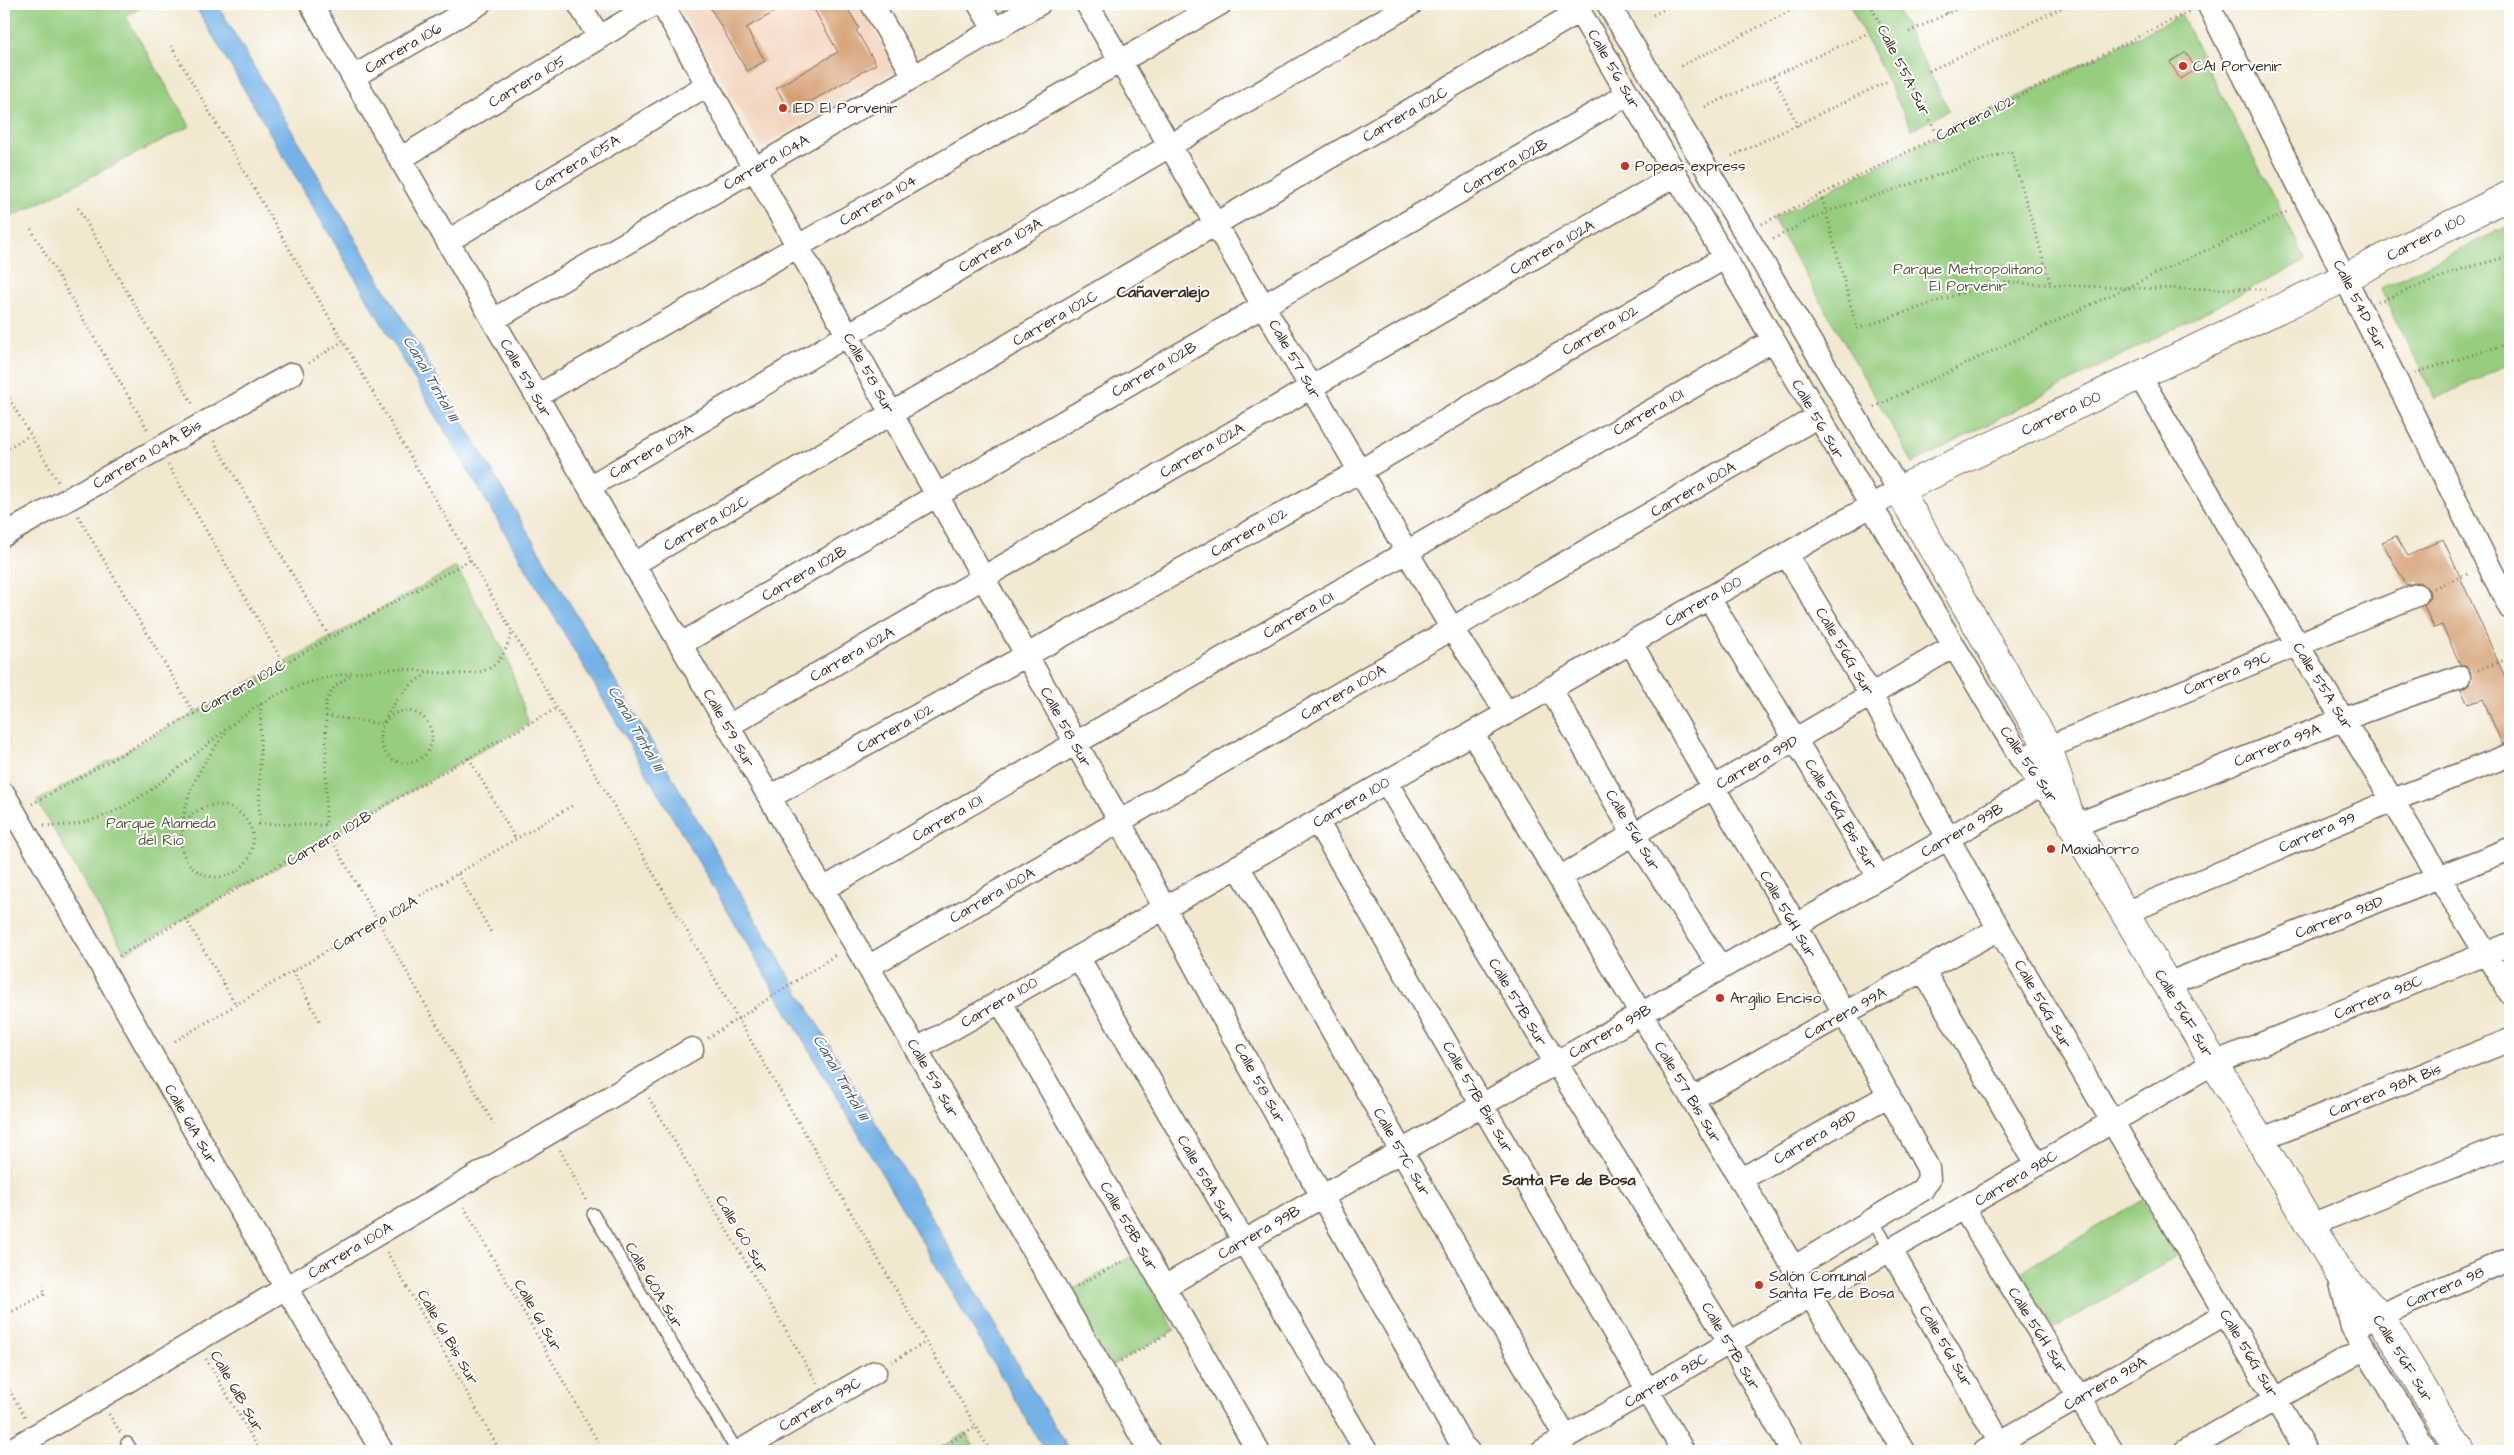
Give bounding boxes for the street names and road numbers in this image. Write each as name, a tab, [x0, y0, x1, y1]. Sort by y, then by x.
street label: Carrera 106	[361, 18, 446, 79]
street label: Calle 55A Sur	[1872, 21, 1935, 119]
street label: Calle 56 Sur	[1582, 26, 1645, 113]
street label: Carrera 105	[485, 50, 570, 113]
street label: Carrera 102C	[1359, 81, 1452, 147]
street label: Carrera 102	[1933, 90, 2018, 146]
street label: Carrera 105A	[531, 129, 624, 197]
street label: Carrera 104A	[719, 129, 813, 196]
street label: Carrera 102B	[1459, 133, 1552, 199]
street label: Carrera 104	[836, 170, 921, 231]
street label: Carrera 100	[2383, 208, 2470, 266]
street label: Carrera 103A	[955, 213, 1046, 278]
street label: Carrera 102A	[1506, 215, 1599, 280]
street label: Calle 54D Sur	[2328, 256, 2391, 354]
street label: Carrera 102C	[1009, 285, 1102, 351]
street label: Carrera 102	[1558, 300, 1643, 361]
street label: Calle 57 Sur	[1263, 316, 1326, 403]
street label: Calle 58 Sur	[838, 329, 899, 417]
street label: Calle 59 Sur	[495, 335, 557, 422]
street label: Carrera 102B	[1108, 336, 1201, 402]
street label: Calle 56 Sur	[1786, 376, 1849, 463]
street label: Carrera 101	[1609, 384, 1687, 441]
street label: Carrera 100	[2018, 386, 2105, 441]
street label: Carrera 104A Bis	[89, 414, 206, 494]
street label: Carrera 102A	[1156, 418, 1249, 483]
street label: Carrera 103A	[606, 419, 697, 484]
street label: Carrera 100A	[1647, 456, 1740, 522]
street label: Carrera 102C	[660, 490, 753, 556]
street label: Carrera 102	[1207, 502, 1292, 562]
street label: Carrera 102B	[758, 540, 851, 606]
street label: Carrera 100	[1661, 571, 1746, 632]
street label: Carrera 101	[1259, 587, 1337, 644]
street label: Calle 56G Sur	[1810, 603, 1879, 699]
street label: Carrera 102A	[806, 622, 899, 687]
street label: Calle 55A Sur	[2287, 639, 2358, 734]
street label: Carrera 99C	[2180, 646, 2274, 701]
street label: Carrera 102C	[196, 654, 290, 719]
street label: Carrera 100A	[1297, 659, 1390, 725]
street label: Calle 58 Sur	[1035, 683, 1096, 771]
street label: Calle 59 Sur	[698, 685, 760, 772]
street label: Carrera 102	[853, 698, 938, 758]
street label: Carrera 99A	[2231, 718, 2324, 772]
street label: Calle 56 Sur	[1995, 722, 2063, 807]
street label: Carrera 99D	[1712, 730, 1802, 794]
street label: Calle 56G Bis Sur	[1799, 755, 1882, 873]
street label: Carrera 100	[1309, 772, 1394, 833]
street label: Calle 56I Sur	[1600, 786, 1665, 875]
street label: Carrera 101	[908, 790, 986, 847]
street label: Carrera 99B	[1917, 798, 2008, 863]
street label: Carrera 102B	[283, 805, 376, 871]
street label: Carrera 99	[2275, 807, 2359, 858]
street label: Carrera 100A	[946, 862, 1039, 928]
street label: Calle 56H Sur	[1754, 867, 1821, 962]
street label: Carrera 102A	[329, 891, 422, 956]
street label: Carrera 98D	[2292, 891, 2387, 944]
street label: Calle 57B Sur	[1483, 954, 1552, 1050]
street label: Calle 56G Sur	[2009, 956, 2076, 1052]
street label: Calle 56F Sur	[2149, 965, 2218, 1061]
street label: Carrera 98C	[2331, 970, 2426, 1025]
street label: Carrera 100	[957, 972, 1042, 1033]
street label: Carrera 99A	[1800, 982, 1891, 1045]
street label: Carrera 99B	[1565, 999, 1656, 1064]
street label: Calle 59 Sur	[902, 1035, 964, 1122]
street label: Calle 57B Bis Sur	[1437, 1038, 1518, 1157]
street label: Calle 57 Bis Sur	[1649, 1038, 1726, 1147]
street label: Calle 58 Sur	[1229, 1039, 1290, 1127]
street label: Carrera 98A Bis	[2326, 1058, 2445, 1123]
street label: Calle 61A Sur	[159, 1080, 222, 1168]
street label: Calle 57C Sur	[1368, 1104, 1435, 1200]
street label: Carrera 98D	[1770, 1105, 1861, 1170]
street label: Calle 58A Sur	[1172, 1131, 1239, 1227]
street label: Carrera 98C	[1971, 1145, 2062, 1212]
street label: Calle 58B Sur	[1095, 1178, 1163, 1275]
street label: Calle 60 Sur	[710, 1191, 773, 1277]
street label: Carrera 99B	[1214, 1200, 1305, 1265]
street label: Carrera 100A	[304, 1217, 397, 1284]
street label: Calle 60A Sur	[620, 1238, 688, 1332]
street label: Carrera 98	[2403, 1261, 2488, 1313]
street label: Calle 61 Sur	[508, 1275, 567, 1355]
street label: Calle 56H Sur	[2003, 1283, 2072, 1377]
street label: Calle 61 Bis Sur	[412, 1286, 483, 1389]
street label: Calle 57B Sur	[1696, 1298, 1765, 1394]
street label: Calle 56I Sur	[1914, 1302, 1977, 1391]
street label: Calle 56G Sur	[2214, 1305, 2283, 1401]
street label: Calle 56F Sur	[2367, 1311, 2438, 1406]
street label: Calle 61B Sur	[205, 1347, 268, 1436]
street label: Carrera 98C	[1620, 1348, 1712, 1413]
street label: Carrera 98A	[2060, 1351, 2151, 1416]
street label: Carrera 99C	[775, 1372, 866, 1437]

